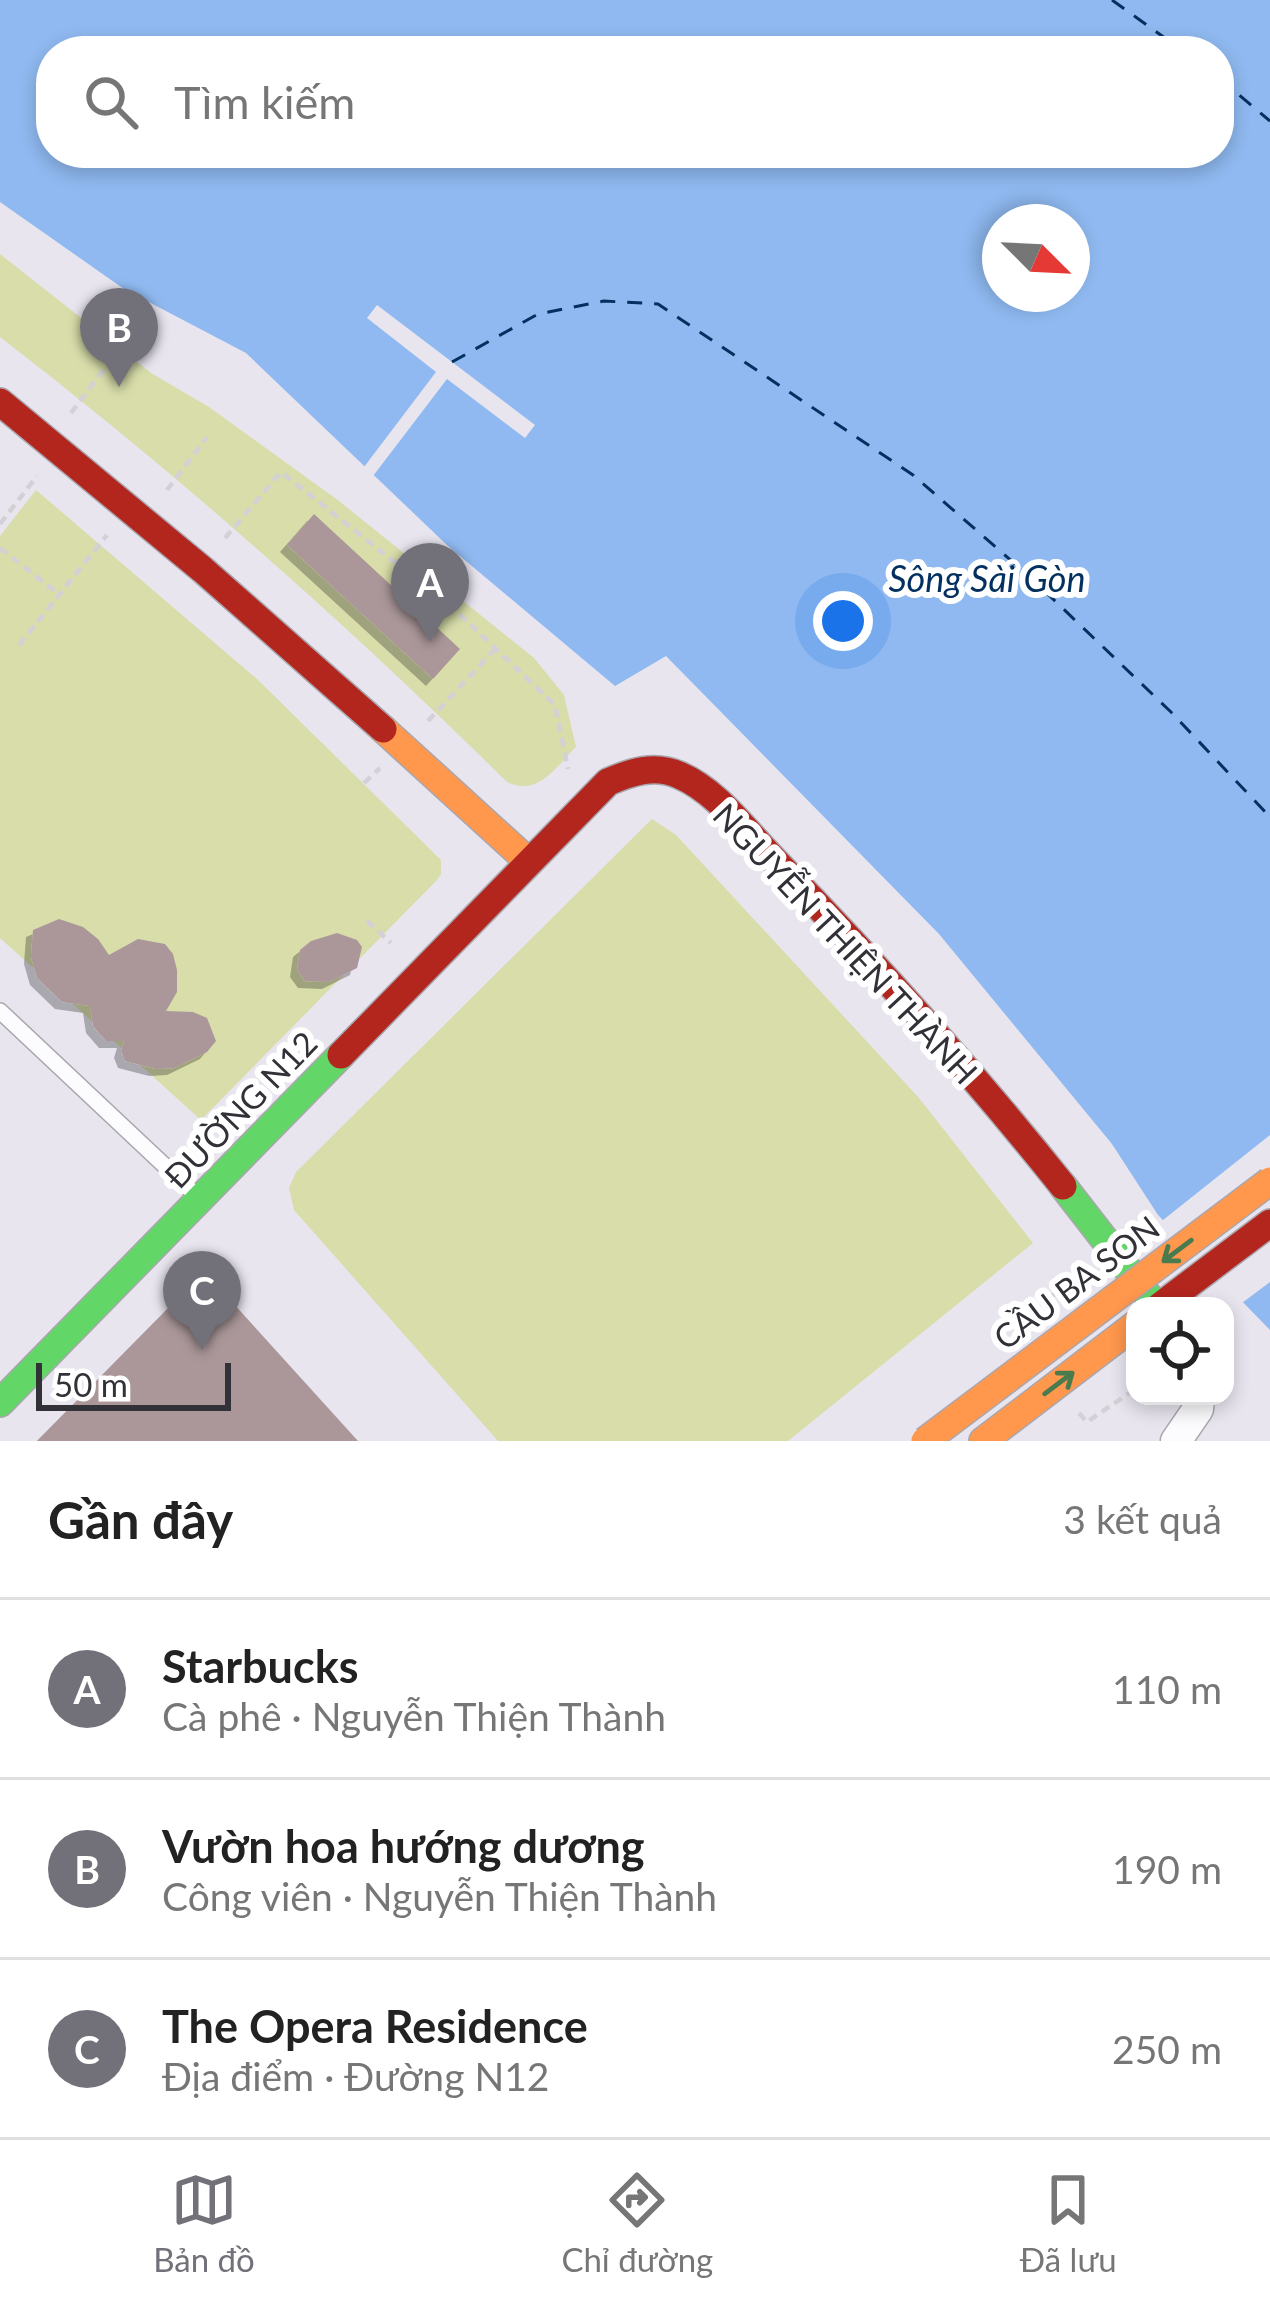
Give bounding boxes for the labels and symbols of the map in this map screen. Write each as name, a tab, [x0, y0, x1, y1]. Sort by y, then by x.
north arrow	[982, 204, 1090, 312]
pin: B	[80, 288, 158, 387]
pin: A	[391, 543, 469, 642]
water label: Sông Sài Gòn	[888, 556, 1086, 600]
your location	[813, 591, 873, 651]
street label: NGUYỄN THIỆN THÀNH	[706, 793, 988, 1092]
street label: ĐƯỜNG N12	[155, 1022, 325, 1196]
street label: CẦU BA SON	[985, 1207, 1167, 1357]
one-way arrow	[1161, 1238, 1193, 1264]
pin: C	[163, 1251, 241, 1350]
scale bar	[36, 1357, 231, 1410]
one-way arrow	[1042, 1371, 1075, 1397]

